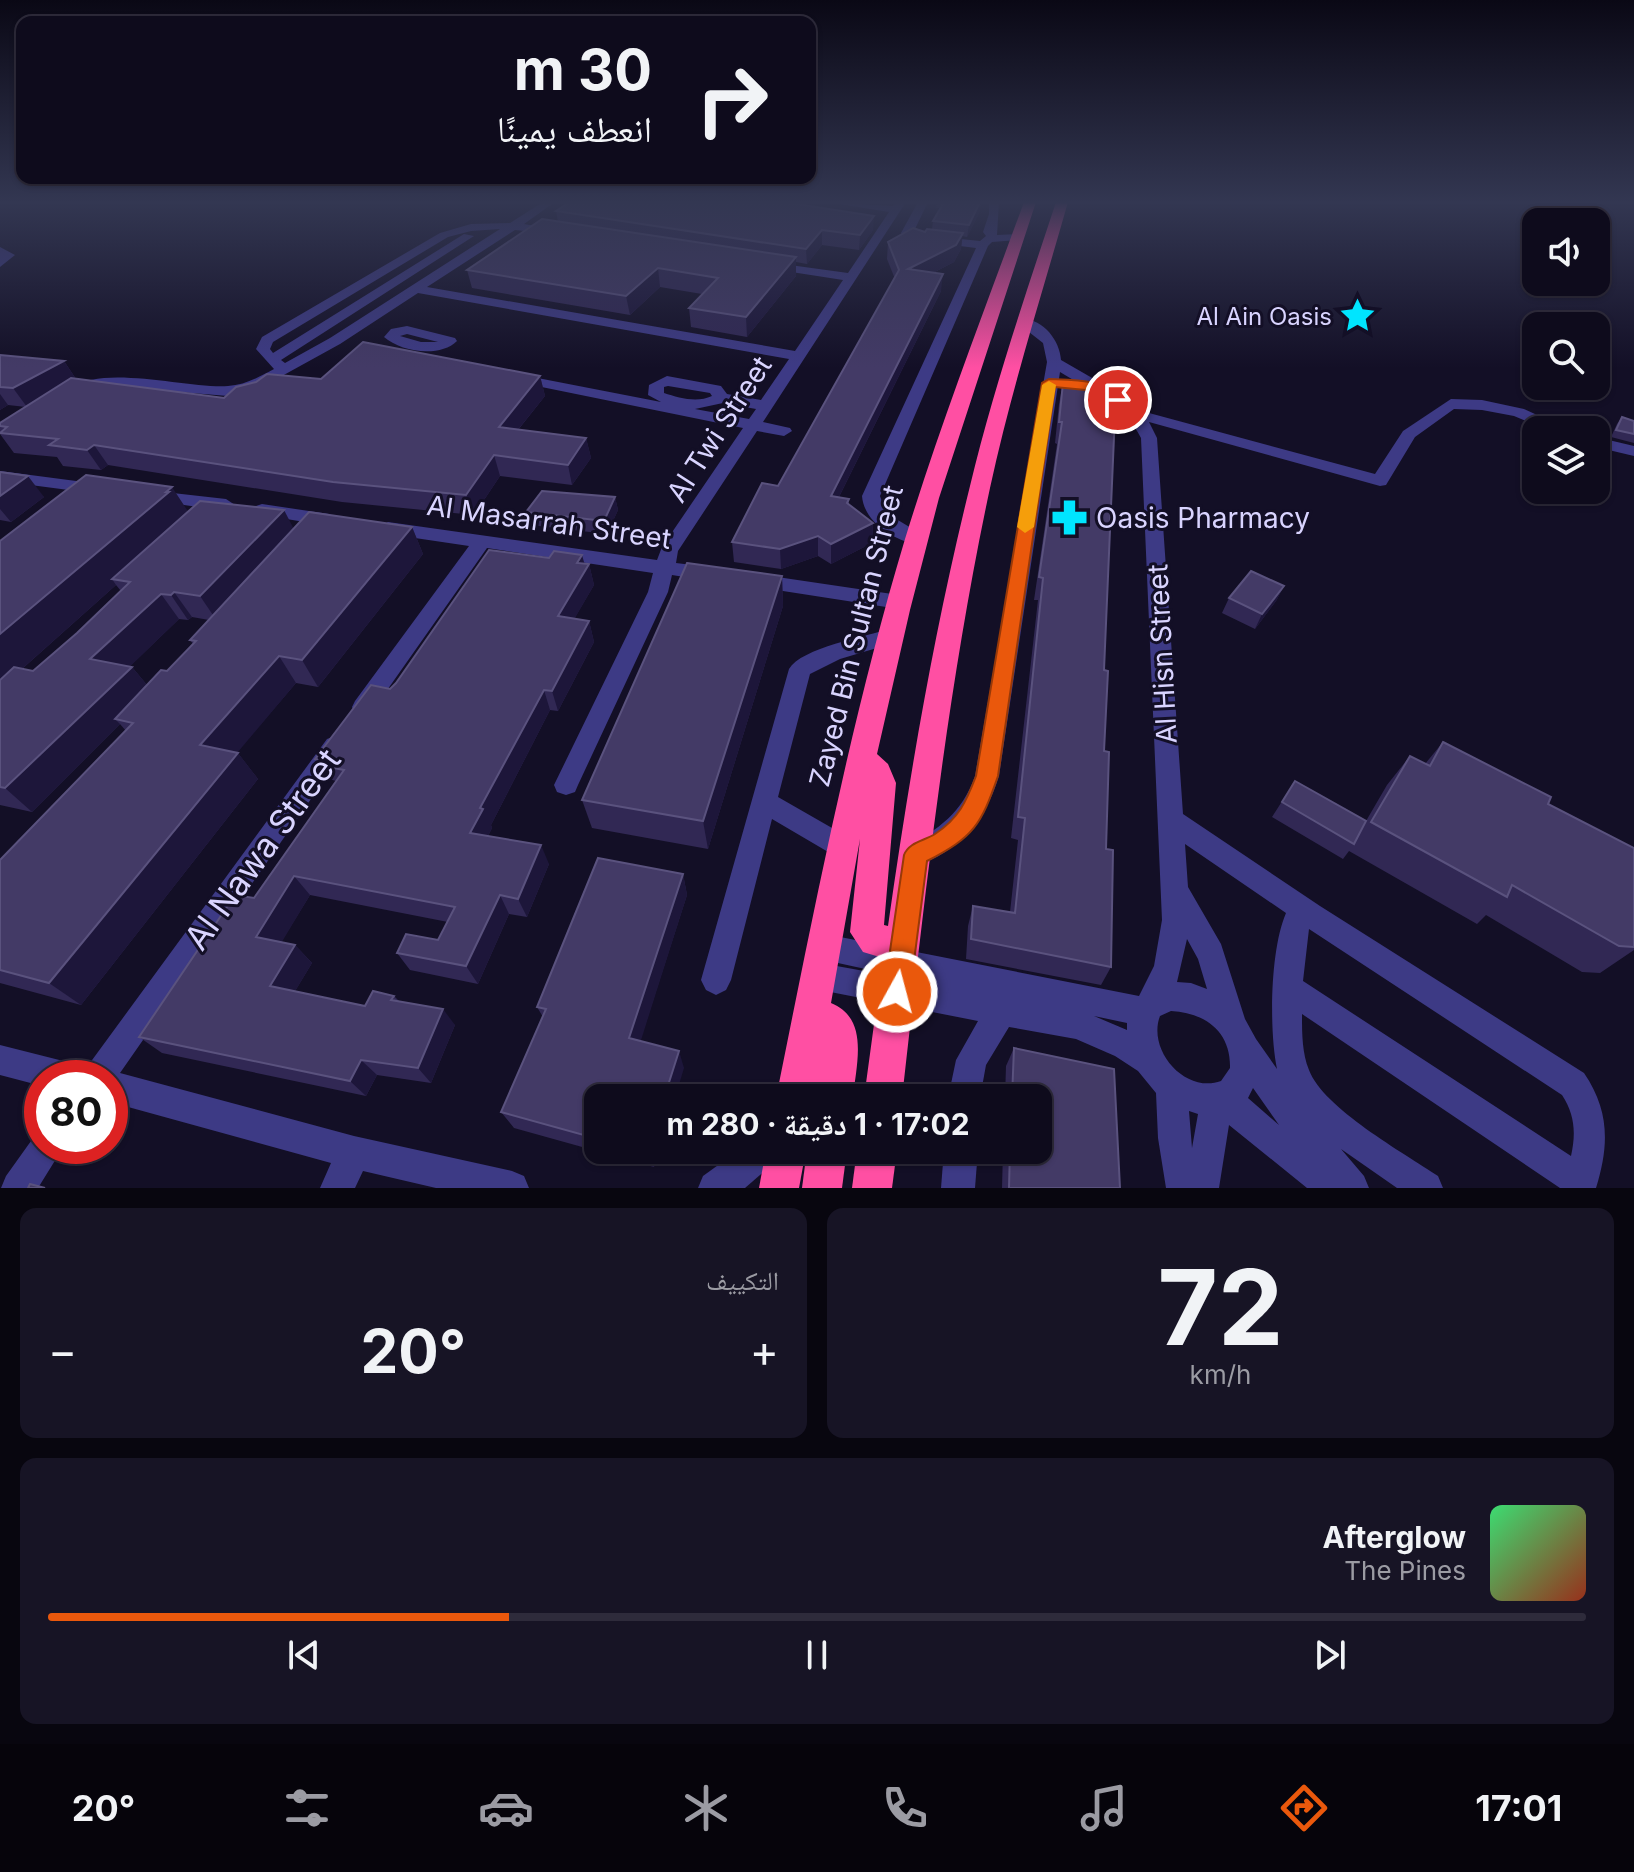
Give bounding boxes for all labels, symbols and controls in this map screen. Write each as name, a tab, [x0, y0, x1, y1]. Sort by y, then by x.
text: 30 m	[514, 36, 652, 104]
icon: right	[680, 48, 784, 152]
text: انعطف يمينًا	[497, 107, 652, 151]
map controls	[1522, 208, 1610, 504]
button: sound	[1522, 208, 1610, 296]
place icon: Al Ain Oasis	[1339, 297, 1377, 335]
place label: Al Ain Oasis	[1196, 302, 1332, 331]
button: search	[1522, 312, 1610, 400]
street label: Al Twi Street	[659, 350, 779, 508]
pin	[1084, 366, 1152, 434]
icon: arrive	[1096, 378, 1140, 422]
button: layers	[1522, 416, 1610, 504]
street label: Zayed Bin Sultan Street	[802, 482, 910, 790]
street label: Al Masarrah Street	[425, 488, 673, 556]
pharmacy icon: Oasis Pharmacy	[1051, 499, 1089, 537]
place label: Oasis Pharmacy	[1096, 501, 1310, 535]
street label: Al Hisn Street	[1140, 563, 1184, 745]
street label: Al Nawa Street	[175, 741, 349, 957]
position arrow	[855, 950, 939, 1034]
speed limit sign: 80	[24, 1060, 128, 1164]
text: 17:02 · 1 دقيقة · 280 m	[666, 1106, 970, 1142]
text: 72	[1158, 1244, 1284, 1370]
text: التكييف	[706, 1265, 779, 1296]
text: 20°	[361, 1315, 466, 1387]
text: −	[48, 1324, 77, 1378]
text: +	[750, 1324, 779, 1378]
text: km/h	[1190, 1359, 1251, 1390]
text: Afterglow	[1322, 1519, 1466, 1555]
text: The Pines	[1344, 1555, 1466, 1586]
icon: previous	[282, 1633, 326, 1677]
icon: pause	[795, 1633, 839, 1677]
icon: next	[1308, 1633, 1352, 1677]
icon: filters	[279, 1780, 335, 1836]
icon: car	[478, 1780, 534, 1836]
icon: climate	[678, 1780, 734, 1836]
icon: phone	[877, 1780, 933, 1836]
icon: music	[1076, 1780, 1132, 1836]
icon: directions	[1276, 1780, 1332, 1836]
text: 20°	[72, 1786, 135, 1830]
text: 17:01	[1475, 1786, 1562, 1830]

